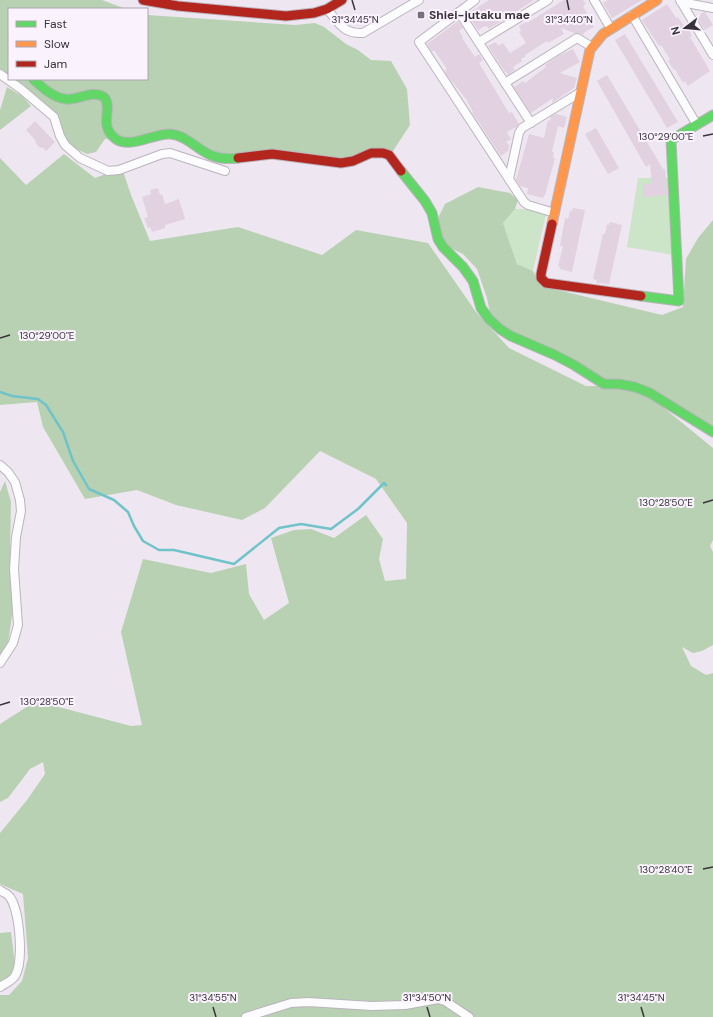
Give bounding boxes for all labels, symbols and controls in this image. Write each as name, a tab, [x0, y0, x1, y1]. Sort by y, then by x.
place label: Shiei-jutaku mae	[429, 7, 530, 23]
legend	[8, 8, 148, 80]
north arrow	[665, 8, 705, 48]
marker: Shiei-jutaku mae	[416, 10, 426, 20]
text: 31°34'45"N	[331, 13, 379, 26]
text: 31°34'40"N	[545, 13, 593, 26]
text: Fast	[44, 16, 67, 32]
text: N	[668, 25, 683, 37]
text: Slow	[44, 36, 70, 52]
text: Jam	[44, 56, 67, 72]
text: 130°29'00"E	[638, 130, 694, 143]
text: 130°29'00"E	[19, 329, 75, 342]
text: 130°28'50"E	[639, 496, 693, 509]
text: 130°28'50"E	[20, 695, 74, 708]
text: 130°28'40"E	[639, 863, 693, 876]
text: 31°34'55"N	[189, 991, 237, 1004]
text: 31°34'50"N	[403, 991, 451, 1004]
text: 31°34'45"N	[617, 991, 665, 1004]

